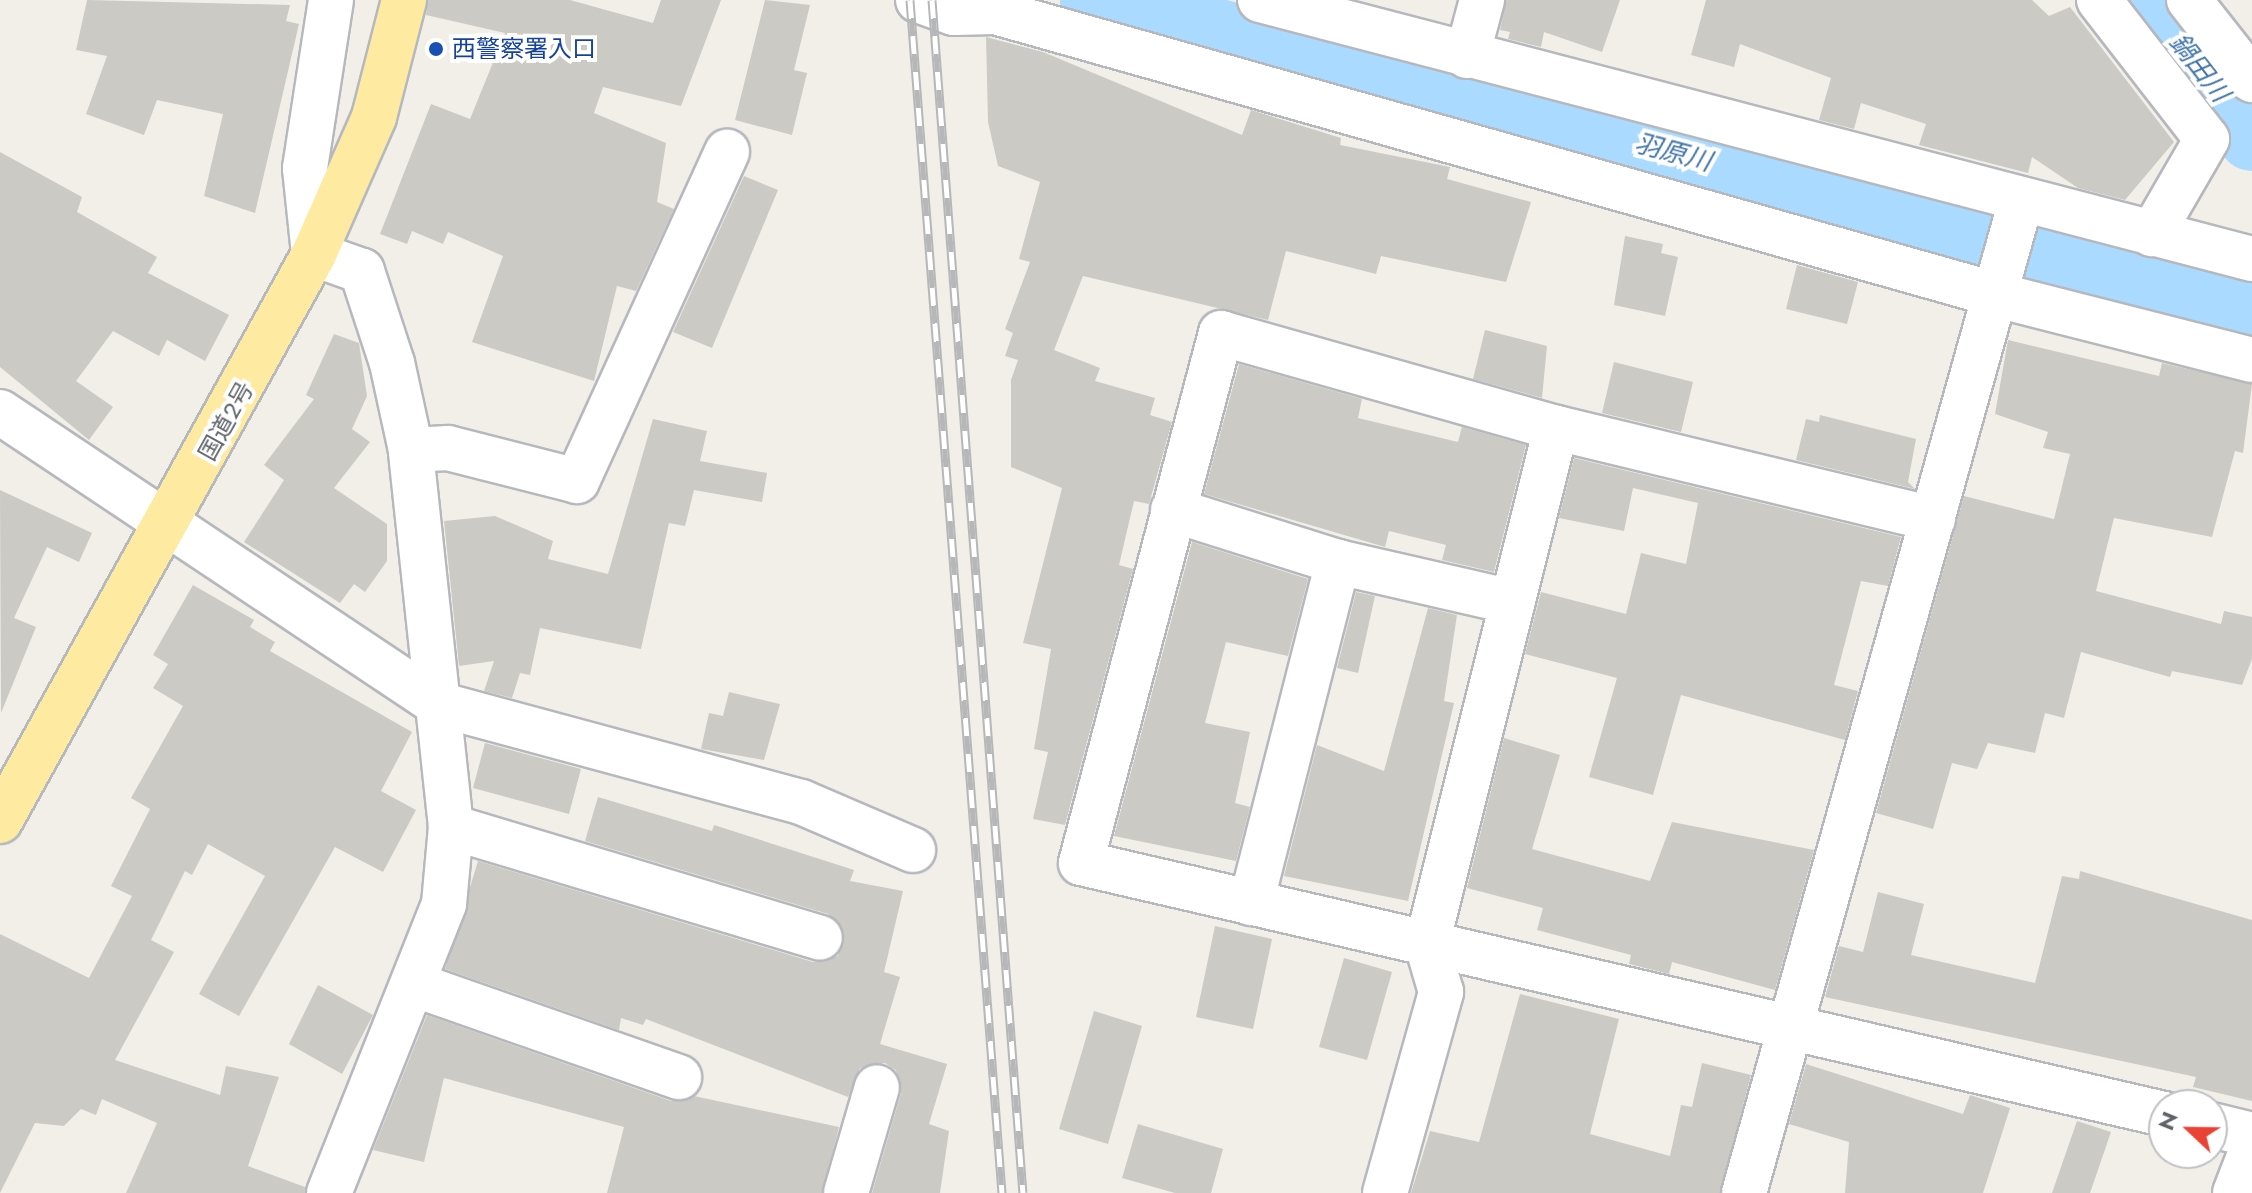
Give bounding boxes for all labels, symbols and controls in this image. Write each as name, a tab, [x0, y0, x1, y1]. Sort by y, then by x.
water label: 鍋田川	[2163, 28, 2235, 108]
place label: 西警察署入口	[452, 35, 596, 63]
marker: 西警察署入口	[427, 40, 445, 58]
water label: 羽原川	[1631, 128, 1715, 178]
street label: 国道2号	[193, 377, 259, 465]
north arrow	[2148, 1089, 2228, 1169]
text: N	[2149, 1107, 2186, 1135]

